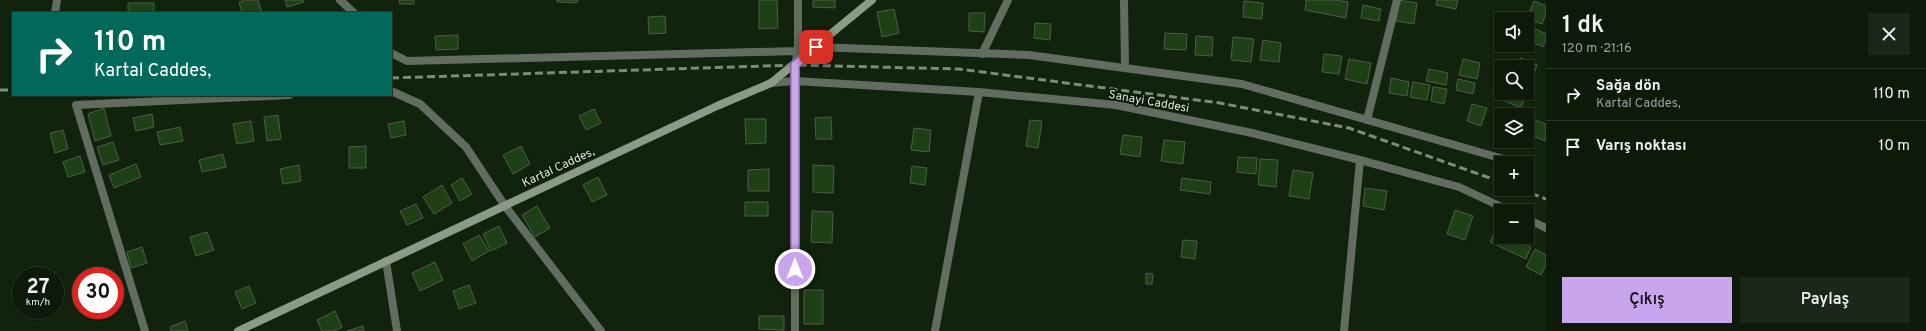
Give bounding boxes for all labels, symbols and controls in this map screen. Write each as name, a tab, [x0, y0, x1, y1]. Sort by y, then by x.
text: 1 dk	[1562, 11, 1604, 41]
map controls	[1494, 12, 1534, 244]
button: sound	[1494, 12, 1534, 52]
button: close	[1868, 13, 1910, 55]
text: 110 m	[94, 25, 166, 61]
icon: right	[28, 28, 80, 80]
pin	[799, 30, 833, 64]
icon: arrive	[805, 36, 827, 58]
text: 120 m · 21:16	[1562, 41, 1632, 57]
text: Kartal Caddes,	[94, 60, 211, 83]
button: search	[1494, 60, 1534, 100]
text: Sağa dön	[1596, 77, 1661, 96]
icon: right	[1562, 84, 1584, 106]
text: 110 m	[1873, 85, 1910, 104]
street label: Sanayi Caddesi	[1107, 87, 1190, 117]
text: Kartal Caddes,	[1596, 96, 1681, 112]
button: layers	[1494, 108, 1534, 148]
icon: arrive	[1562, 136, 1584, 158]
text: Varış noktası	[1596, 137, 1687, 156]
text: 10 m	[1879, 137, 1910, 156]
street label: Kartal Caddes,	[520, 144, 597, 192]
button: +	[1494, 156, 1534, 196]
button: −	[1494, 204, 1534, 244]
position arrow	[774, 248, 816, 290]
speed limit sign: 30	[72, 267, 124, 319]
text: 27	[27, 275, 49, 301]
button: Çıkış	[1562, 277, 1732, 323]
button: Paylaş	[1740, 277, 1910, 323]
text: km/h	[26, 296, 50, 309]

